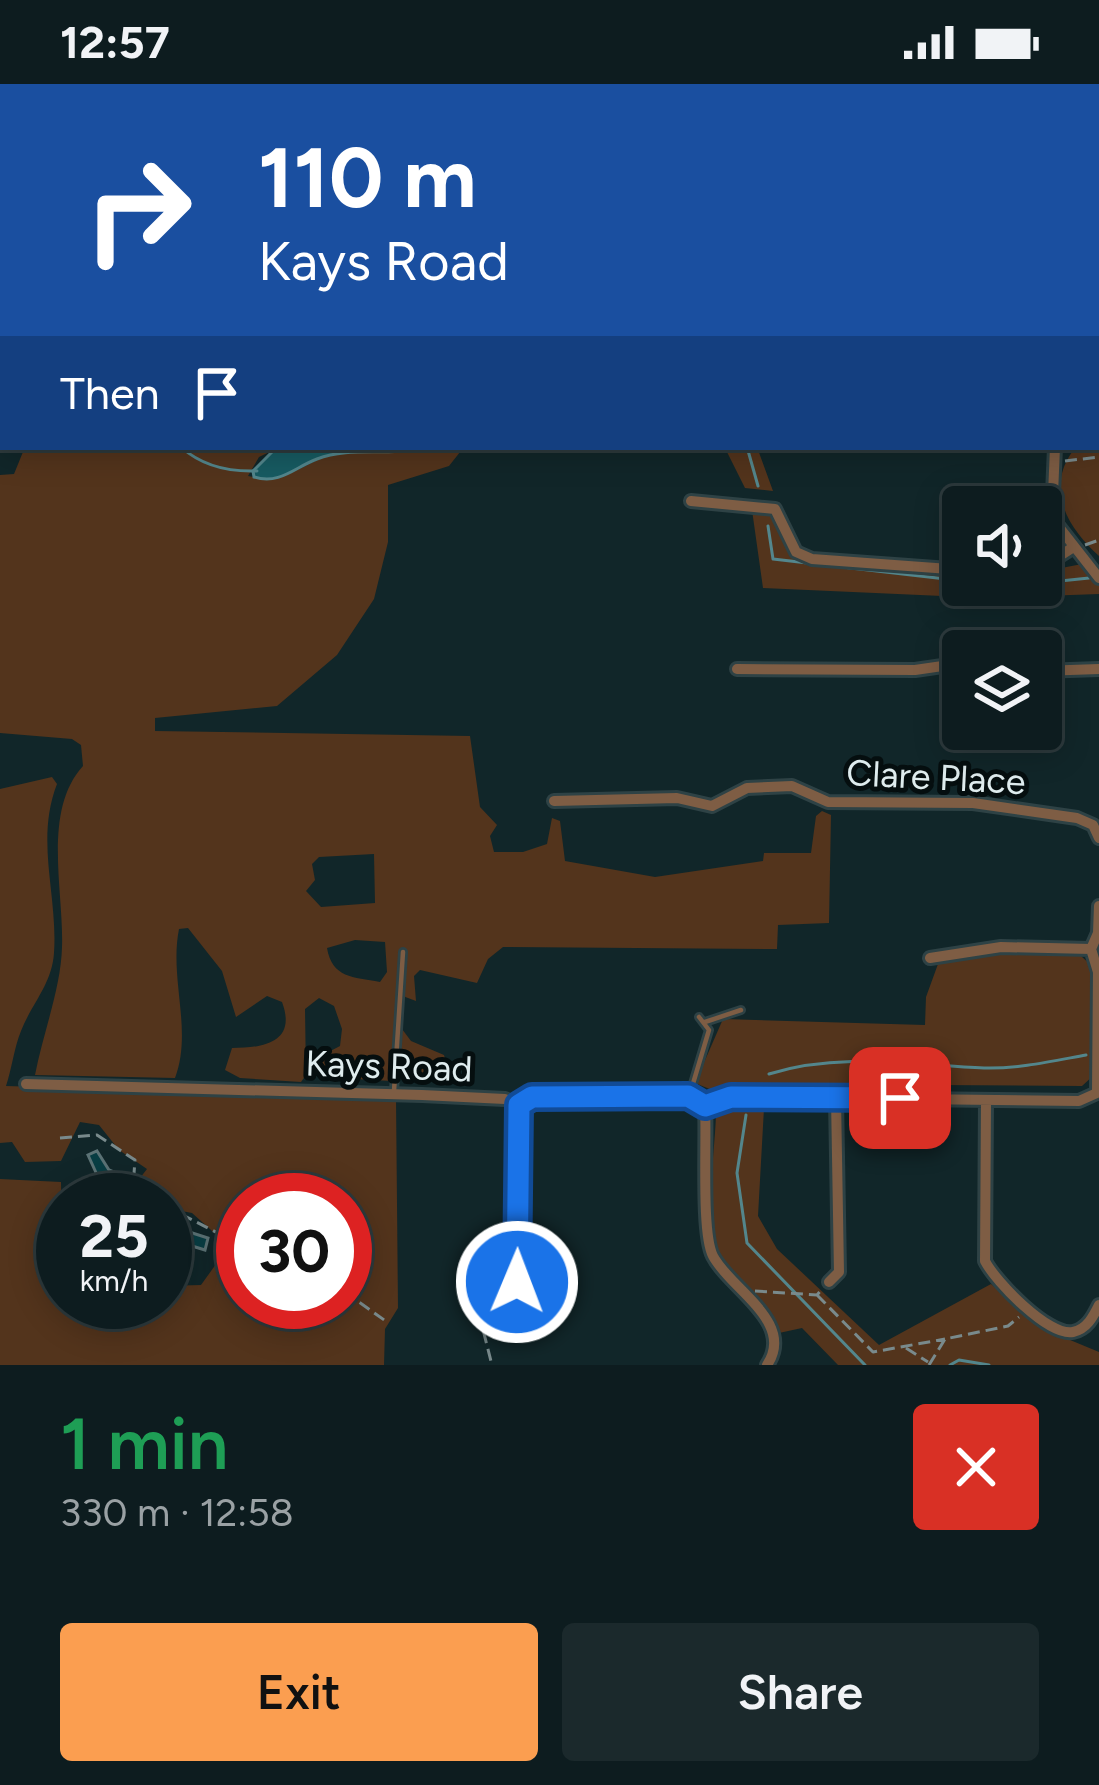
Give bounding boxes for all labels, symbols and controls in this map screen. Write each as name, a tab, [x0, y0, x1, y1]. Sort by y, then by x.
text: 12:57	[60, 15, 170, 69]
text: 110 m	[258, 127, 477, 228]
icon: right	[60, 132, 216, 288]
text: Kays Road	[258, 229, 509, 294]
icon: arrive	[184, 360, 250, 426]
text: Then	[60, 366, 160, 420]
map controls	[942, 486, 1062, 750]
button: sound	[942, 486, 1062, 606]
button: layers	[942, 630, 1062, 750]
street label: Clare Place	[845, 751, 1027, 803]
street label: Kays Road	[305, 1042, 473, 1090]
pin	[849, 1047, 951, 1149]
icon: arrive	[867, 1065, 933, 1131]
speed limit sign: 30	[216, 1173, 372, 1329]
text: 25	[79, 1200, 149, 1272]
position arrow	[454, 1219, 580, 1345]
text: km/h	[80, 1262, 148, 1299]
text: 1 min	[60, 1401, 228, 1487]
button: close	[913, 1404, 1039, 1530]
text: 330 m · 12:58	[60, 1489, 294, 1536]
button: Exit	[60, 1623, 538, 1761]
button: Share	[562, 1623, 1039, 1761]

